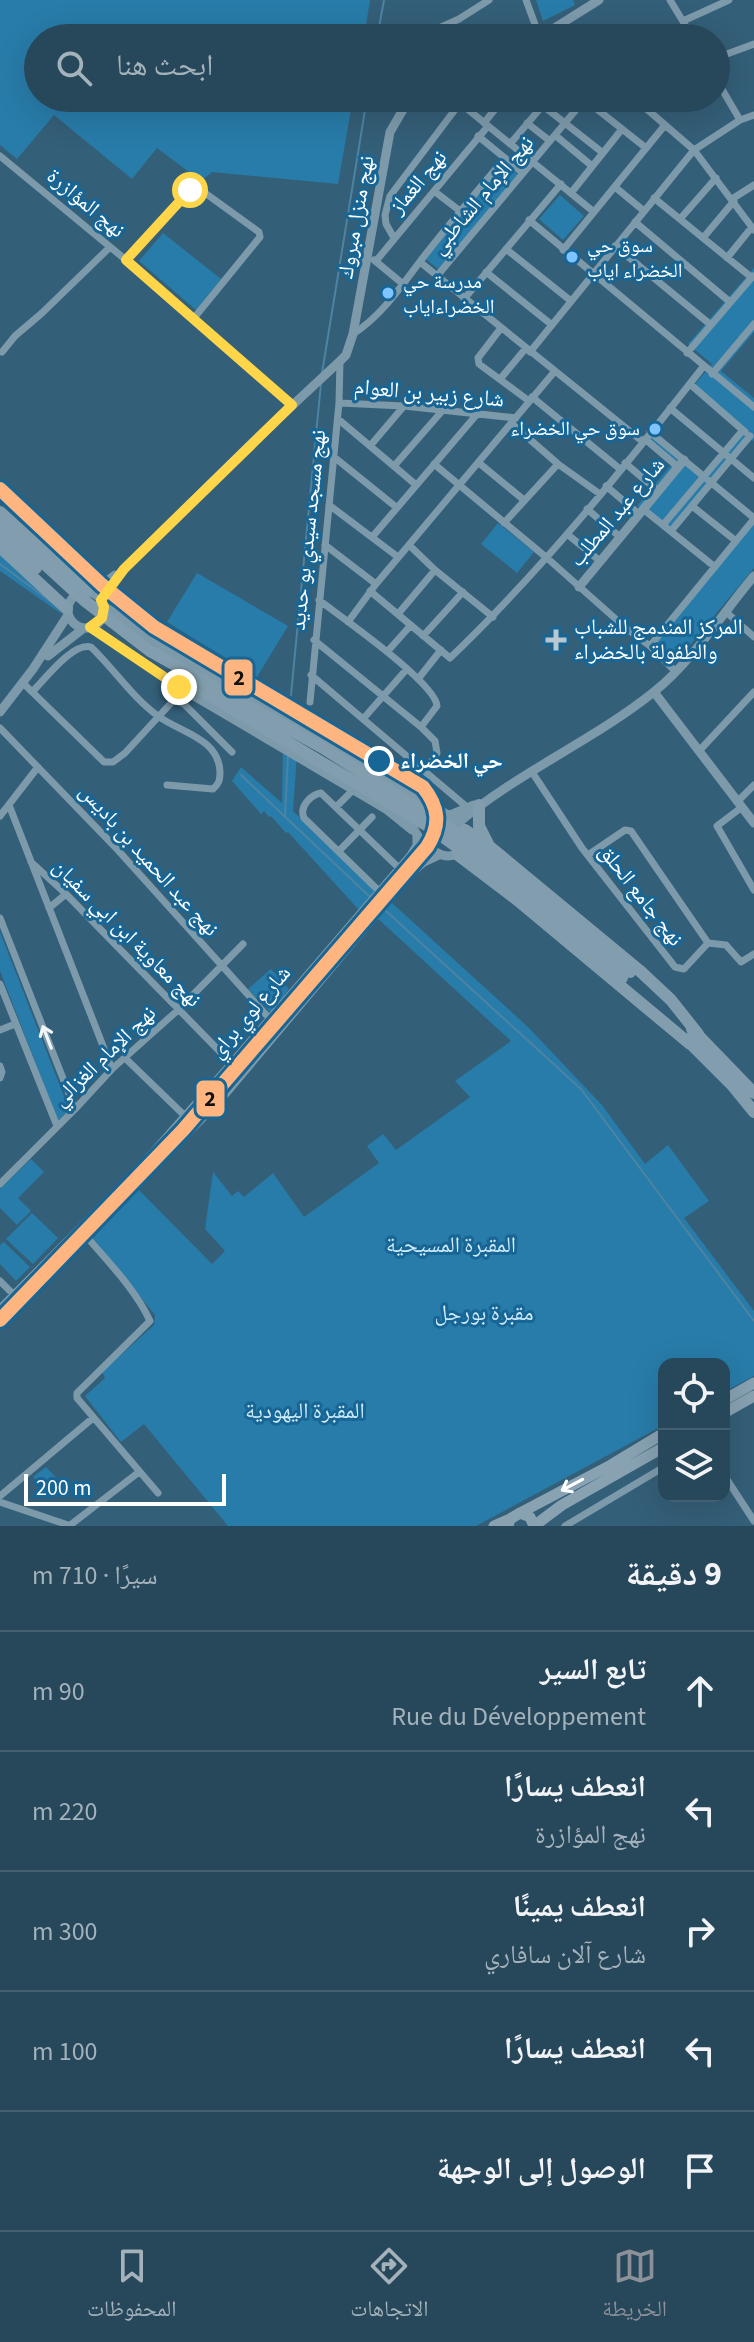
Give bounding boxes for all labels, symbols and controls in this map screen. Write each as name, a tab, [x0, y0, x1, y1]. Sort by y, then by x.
search box	[24, 24, 730, 112]
text: ابحث هنا	[116, 44, 213, 87]
icon: search	[52, 46, 96, 90]
street label: نهج الإمام الشاطبي	[423, 128, 542, 262]
street label: نهج الغماز	[381, 143, 455, 222]
street label: نهج منزل مبروك	[329, 153, 383, 281]
street label: نهج المؤازرة	[40, 161, 132, 245]
route start	[172, 172, 208, 208]
place label: سوق حي الخضراء اياب	[587, 232, 683, 285]
marker: سوق حي الخضراء اياب	[564, 249, 580, 265]
place label: مدرسة حي الخضراءاياب	[403, 268, 495, 321]
marker: مدرسة حي الخضراءاياب	[380, 285, 396, 301]
street label: شارع زبير بن العوام	[353, 370, 505, 416]
place label: سوق حي الخضراء	[511, 415, 640, 444]
marker: سوق حي الخضراء	[647, 421, 663, 437]
street label: نهج مسجد سيدي بو حديد	[282, 428, 335, 632]
street label: شارع عبد المطلب	[561, 450, 673, 574]
place label: المركز المندمج للشباب والطفولة بالخضراء	[574, 611, 743, 668]
marker: المركز المندمج للشباب والطفولة بالخضراء	[545, 629, 567, 651]
line badge: 2	[223, 658, 254, 697]
text: 2	[233, 662, 245, 694]
route end	[161, 669, 197, 705]
place label: حي الخضراء	[400, 745, 503, 777]
marker: حي الخضراء	[365, 747, 393, 775]
street label: نهج عبد الحميد بن باديس	[71, 776, 227, 944]
street label: نهج جامع الحلق	[591, 837, 691, 953]
street label: نهج معاوية ابن ابي سفيان	[45, 851, 209, 1015]
street label: شارع لوي براي	[201, 958, 299, 1066]
street label: نهج الإمام الغزالي	[45, 998, 164, 1114]
one-way arrow	[38, 1025, 53, 1050]
line badge: 2	[195, 1079, 226, 1118]
text: 2	[204, 1083, 216, 1115]
park label: المقبرة المسيحية	[386, 1229, 516, 1261]
park label: مقبرة بورجل	[434, 1297, 534, 1329]
map controls	[658, 1358, 730, 1502]
button: locate	[658, 1358, 730, 1430]
park label: المقبرة اليهودية	[245, 1395, 365, 1427]
button: layers	[658, 1430, 730, 1502]
scale bar	[24, 1470, 226, 1506]
text: 200 m	[36, 1472, 91, 1504]
one-way arrow	[560, 1478, 584, 1494]
text: 9 دقيقة	[626, 1550, 722, 1599]
text: سيرًا · 710 m	[32, 1557, 158, 1594]
text: تابع السير	[540, 1648, 646, 1691]
icon: ahead	[678, 1669, 722, 1713]
text: 90 m	[32, 1673, 85, 1710]
text: Rue du Développement	[391, 1698, 646, 1735]
text: انعطف يسارًا	[504, 1765, 646, 1808]
icon: left	[678, 1789, 722, 1833]
text: 220 m	[32, 1793, 98, 1830]
text: نهج المؤازرة	[535, 1816, 646, 1853]
text: انعطف يمينًا	[513, 1885, 646, 1928]
icon: right	[678, 1909, 722, 1953]
text: 300 m	[32, 1913, 98, 1950]
text: شارع آلان سافاري	[484, 1936, 646, 1973]
text: انعطف يسارًا	[504, 2027, 646, 2070]
icon: left	[678, 2029, 722, 2073]
text: 100 m	[32, 2033, 98, 2070]
text: الوصول إلى الوجهة	[437, 2147, 646, 2190]
icon: arrive	[678, 2149, 722, 2193]
tab: المحفوظات	[87, 2244, 176, 2330]
tab: الاتجاهات	[350, 2244, 428, 2330]
tab: الخريطة	[602, 2244, 667, 2330]

